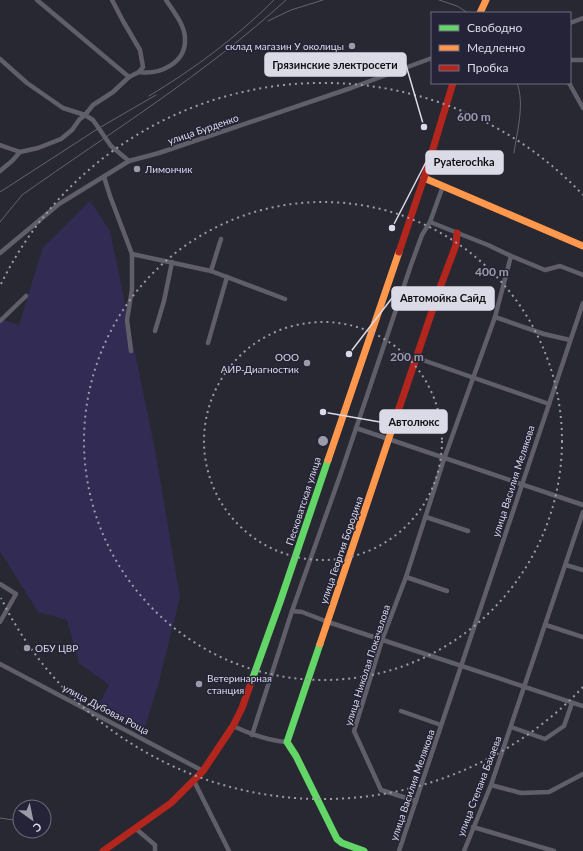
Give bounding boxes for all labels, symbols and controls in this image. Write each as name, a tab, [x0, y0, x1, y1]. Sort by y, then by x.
legend	[431, 12, 571, 84]
text: Свободно	[467, 20, 523, 35]
place label: склад магазин У околицы	[225, 40, 344, 52]
text: Медленно	[467, 40, 526, 55]
marker: склад магазин У околицы	[347, 41, 357, 51]
callout: Грязинские электросети	[265, 53, 406, 76]
text: Грязинские электросети	[272, 58, 398, 71]
text: Пробка	[467, 60, 508, 75]
text: 600 m	[457, 109, 491, 124]
street label: улица Бурденко	[166, 111, 240, 147]
callout: Pyaterochka	[426, 151, 503, 174]
text: Pyaterochka	[433, 155, 495, 168]
place label: Лимончик	[144, 163, 193, 175]
marker: Лимончик	[132, 164, 142, 174]
text: 400 m	[475, 264, 509, 279]
callout: Автомойка Сайд	[392, 287, 494, 310]
text: Автомойка Сайд	[399, 291, 486, 304]
text: 200 m	[390, 349, 424, 364]
place label: ООО АИР-Диагностик	[221, 351, 300, 375]
marker: ООО АИР-Диагностик	[302, 358, 312, 368]
callout: Автолюкс	[380, 410, 447, 433]
text: Автолюкс	[387, 415, 440, 428]
street label: улица Василия Мелякова	[489, 424, 537, 538]
centre of rings	[316, 434, 330, 448]
street label: Песковатская улица	[283, 455, 323, 547]
street label: улица Георгия Бородина	[317, 495, 365, 605]
street label: улица Николая Покачалова	[342, 603, 392, 727]
place label: ОБУ ЦВР	[35, 642, 78, 654]
marker: ОБУ ЦВР	[22, 643, 32, 653]
place label: Ветеринарная станция	[207, 672, 272, 696]
marker: Ветеринарная станция	[194, 679, 204, 689]
street label: улица Дубовая Роща	[61, 681, 151, 737]
street label: улица Василия Мелякова	[387, 728, 437, 842]
street label: улица Степана Бахаева	[454, 734, 504, 838]
north arrow	[12, 799, 52, 839]
text: С	[31, 820, 44, 836]

